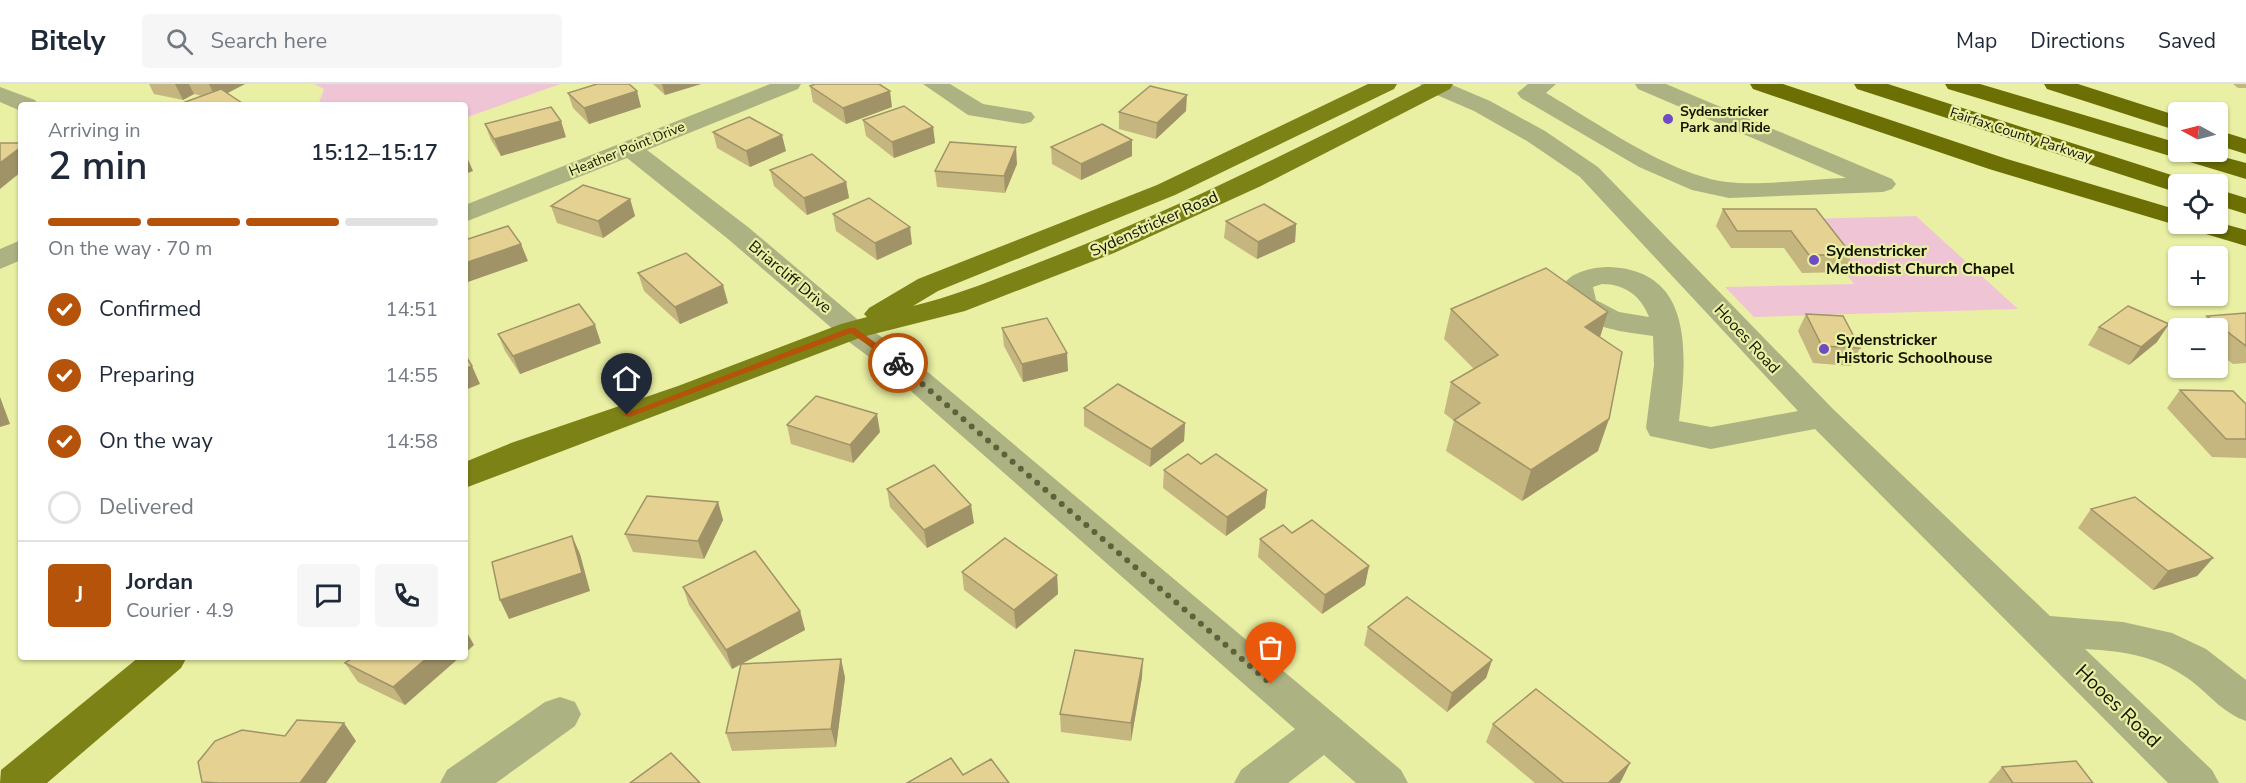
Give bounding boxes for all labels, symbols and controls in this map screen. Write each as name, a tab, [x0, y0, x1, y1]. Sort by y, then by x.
search box	[142, 14, 562, 68]
text: Bitely	[30, 22, 106, 60]
icon: search	[163, 25, 196, 58]
text: Search here	[211, 26, 327, 56]
text: Map	[1956, 27, 1997, 55]
text: Directions	[2030, 27, 2125, 55]
text: Saved	[2158, 27, 2216, 55]
place label: Sydenstricker Park and Ride	[1680, 102, 1771, 137]
north arrow	[2168, 102, 2228, 162]
map controls	[2168, 102, 2228, 378]
street label: Fairfax County Parkway	[1947, 103, 2095, 167]
marker: Sydenstricker Park and Ride	[1661, 112, 1675, 126]
text: Arriving in	[48, 117, 141, 144]
street label: Heather Point Drive	[566, 117, 688, 181]
text: 15:12–15:17	[311, 138, 438, 168]
text: 2 min	[48, 140, 147, 193]
button: locate	[2168, 174, 2228, 234]
street label: Sydenstricker Road	[1086, 186, 1222, 262]
text: On the way · 70 m	[48, 235, 212, 262]
street label: Briarcliff Drive	[744, 236, 836, 318]
place label: Sydenstricker Methodist Church Chapel	[1826, 240, 2014, 280]
button: +	[2168, 246, 2228, 306]
marker: Sydenstricker Methodist Church Chapel	[1807, 253, 1821, 267]
icon: check	[48, 293, 81, 326]
text: Confirmed	[99, 294, 201, 324]
text: 14:51	[385, 296, 438, 323]
street label: Hooes Road	[1709, 299, 1785, 379]
button: −	[2168, 318, 2228, 378]
place label: Sydenstricker Historic Schoolhouse	[1836, 329, 1993, 369]
courier	[868, 333, 928, 393]
marker: Sydenstricker Historic Schoolhouse	[1817, 342, 1831, 356]
icon: bike	[882, 347, 915, 380]
pin	[601, 353, 652, 415]
icon: check	[48, 359, 81, 392]
text: Preparing	[99, 360, 195, 390]
text: 14:55	[385, 362, 438, 389]
icon: home	[610, 362, 643, 395]
icon: check	[48, 425, 81, 458]
text: On the way	[99, 426, 213, 456]
text: 14:58	[385, 428, 438, 455]
text: Delivered	[99, 492, 194, 522]
button: chat	[297, 564, 360, 627]
button: phone	[375, 564, 438, 627]
text: Jordan	[126, 567, 193, 597]
text: J	[76, 580, 83, 610]
text: Courier · 4.9	[126, 597, 234, 624]
pin	[1245, 622, 1296, 684]
icon: bag	[1254, 631, 1287, 664]
street label: Hooes Road	[2069, 658, 2167, 754]

